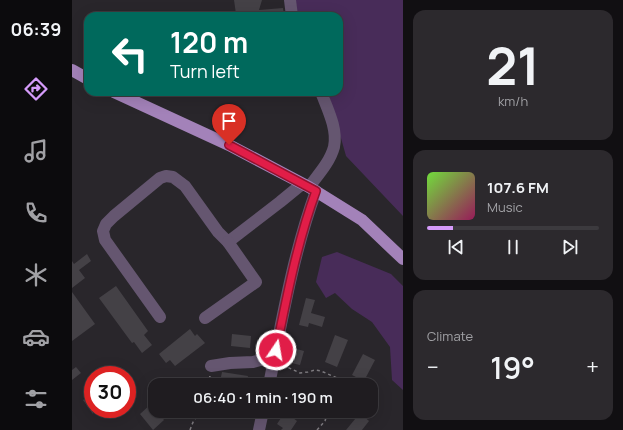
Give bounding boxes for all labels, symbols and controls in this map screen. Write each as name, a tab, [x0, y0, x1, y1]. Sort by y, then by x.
text: 06:39	[11, 17, 61, 41]
text: 120 m	[170, 23, 248, 61]
icon: left	[104, 28, 156, 80]
text: 21	[486, 30, 540, 101]
text: Turn left	[170, 59, 240, 83]
icon: directions	[22, 75, 50, 103]
text: km/h	[498, 92, 528, 110]
pin	[212, 104, 246, 145]
icon: arrive	[218, 110, 240, 132]
icon: music	[22, 137, 50, 165]
text: 107.6 FM	[487, 177, 549, 198]
text: Music	[487, 198, 523, 216]
icon: phone	[22, 199, 50, 227]
icon: previous	[445, 236, 467, 258]
icon: pause	[502, 236, 524, 258]
icon: next	[559, 236, 581, 258]
icon: climate	[22, 261, 50, 289]
icon: car	[22, 323, 50, 351]
text: Climate	[427, 327, 473, 345]
position arrow	[255, 329, 297, 371]
text: 19°	[490, 347, 535, 388]
text: −	[427, 352, 439, 382]
text: +	[586, 352, 599, 382]
speed limit sign: 30	[84, 366, 136, 418]
icon: filters	[22, 385, 50, 413]
text: 06:40 · 1 min · 190 m	[193, 387, 333, 408]

